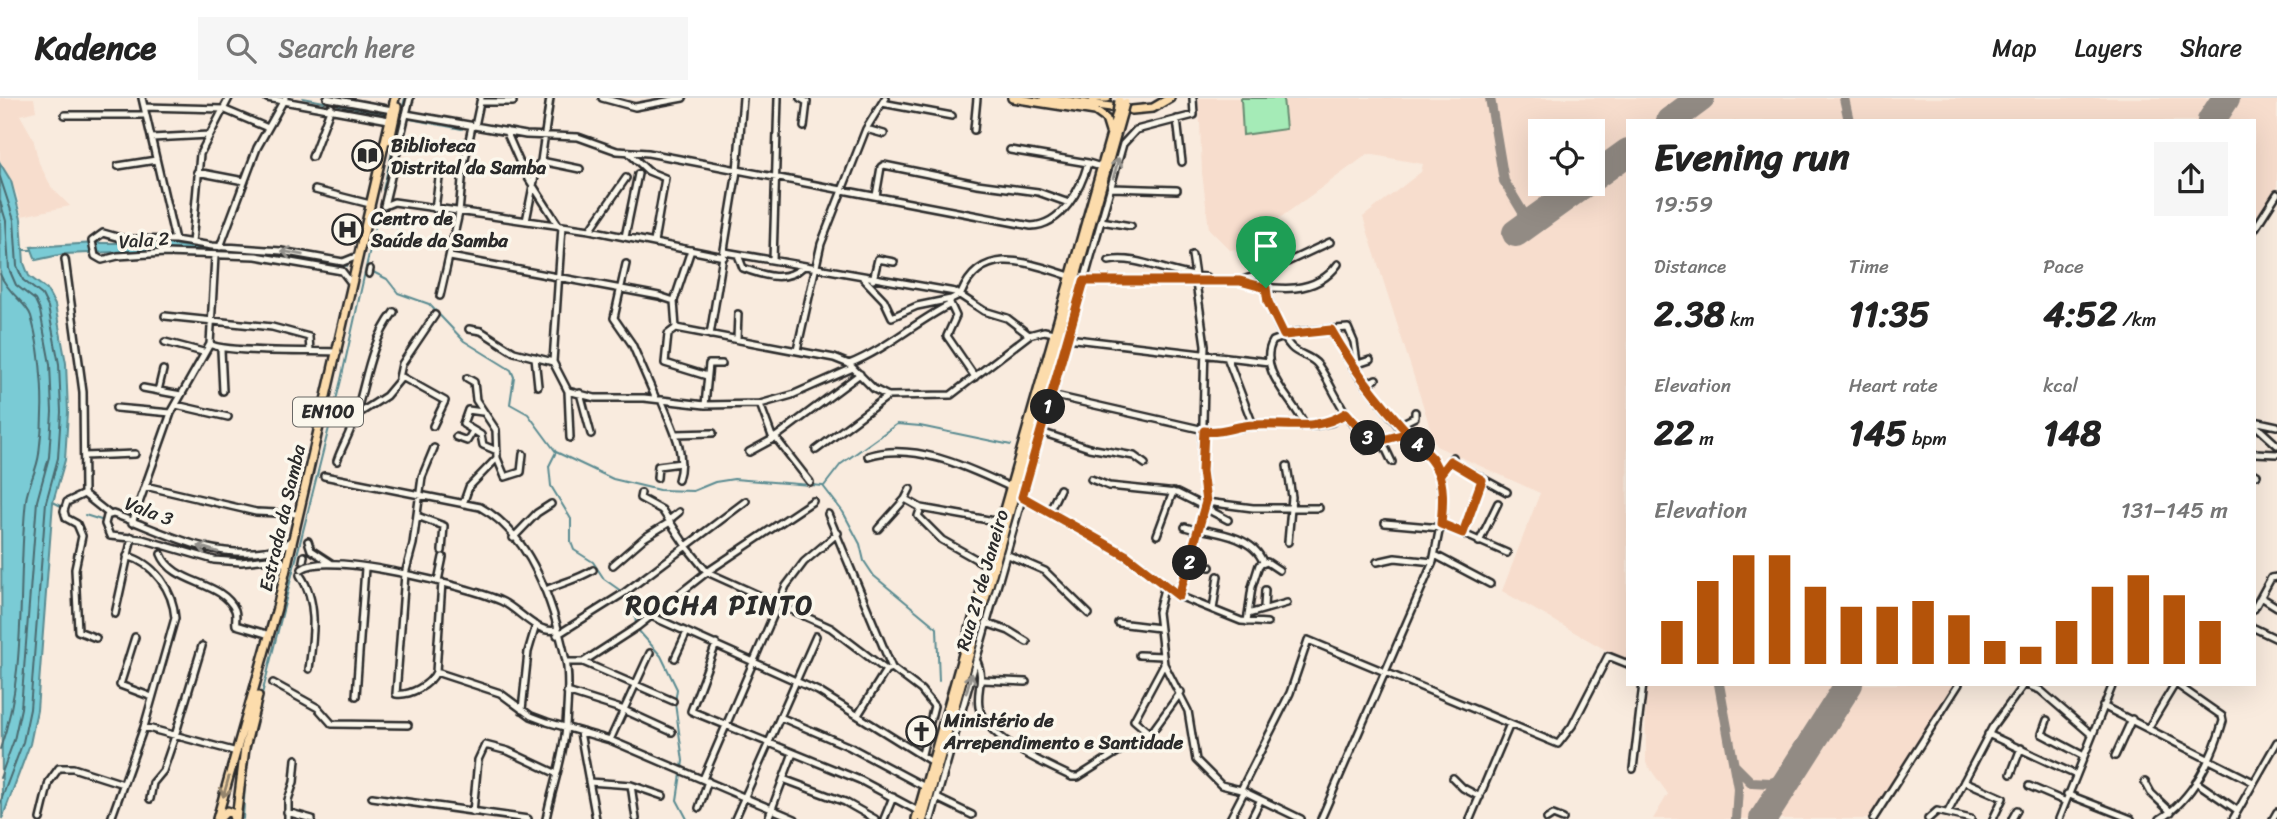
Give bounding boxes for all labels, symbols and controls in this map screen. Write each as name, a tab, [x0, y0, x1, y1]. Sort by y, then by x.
search box	[198, 17, 688, 80]
text: Kadence	[35, 19, 156, 77]
text: Search here	[278, 25, 415, 71]
text: Map	[1992, 27, 2037, 69]
text: Layers	[2075, 27, 2142, 69]
text: Share	[2180, 27, 2242, 69]
icon: search	[222, 29, 260, 67]
map controls	[1528, 119, 1605, 196]
button: locate	[1528, 119, 1605, 196]
text: Evening run	[1654, 124, 1850, 191]
place label: Biblioteca Distrital da Samba	[391, 129, 547, 184]
library icon: Biblioteca Distrital da Samba	[351, 139, 385, 173]
button: share	[2154, 142, 2228, 216]
one-way arrow	[1110, 157, 1123, 180]
text: 19:59	[1654, 184, 1713, 225]
place label: Centro de Saúde da Samba	[370, 202, 508, 257]
hospital icon: Centro de Saúde da Samba	[331, 212, 365, 246]
pin	[1236, 216, 1296, 288]
street label: Vala 2	[118, 222, 170, 258]
icon: arrive	[1247, 227, 1285, 265]
one-way arrow	[281, 246, 304, 259]
text: Distance	[1654, 250, 1726, 283]
text: Time	[1849, 250, 1889, 283]
text: Pace	[2043, 250, 2084, 283]
text: 2.38	[1654, 283, 1725, 345]
text: 11:35	[1849, 283, 1930, 345]
text: 4:52	[2043, 283, 2117, 345]
text: km	[1725, 303, 1755, 336]
text: /km	[2117, 303, 2156, 336]
text: Elevation	[1654, 369, 1731, 402]
text: Heart rate	[1849, 369, 1938, 402]
text: kcal	[2043, 369, 2078, 402]
pin: 1	[1030, 390, 1066, 424]
text: 1	[1043, 390, 1052, 423]
road number: EN100	[293, 398, 363, 426]
text: 22	[1654, 402, 1694, 464]
text: 145	[1849, 402, 1907, 464]
text: 148	[2043, 402, 2101, 464]
pin: 3	[1350, 420, 1386, 456]
text: 3	[1362, 421, 1373, 454]
text: m	[1694, 422, 1714, 455]
text: bpm	[1907, 422, 1947, 455]
pin: 4	[1400, 428, 1436, 462]
text: 4	[1412, 428, 1423, 461]
street label: Estrada da Samba	[249, 441, 315, 595]
street label: Vala 3	[120, 487, 179, 536]
text: Elevation	[1654, 490, 1747, 531]
text: 131–145 m	[2121, 490, 2228, 531]
street label: Rua 21 de Janeiro	[946, 505, 1018, 654]
one-way arrow	[197, 541, 219, 554]
pin: 2	[1172, 546, 1208, 580]
text: 2	[1184, 546, 1195, 579]
district label: ROCHA PINTO	[625, 582, 814, 628]
one-way arrow	[964, 672, 977, 694]
place label: Ministério de Arrependimento e Santidade	[943, 704, 1184, 759]
church icon: Ministério de Arrependimento e Santidade	[904, 714, 938, 748]
one-way arrow	[218, 776, 231, 798]

